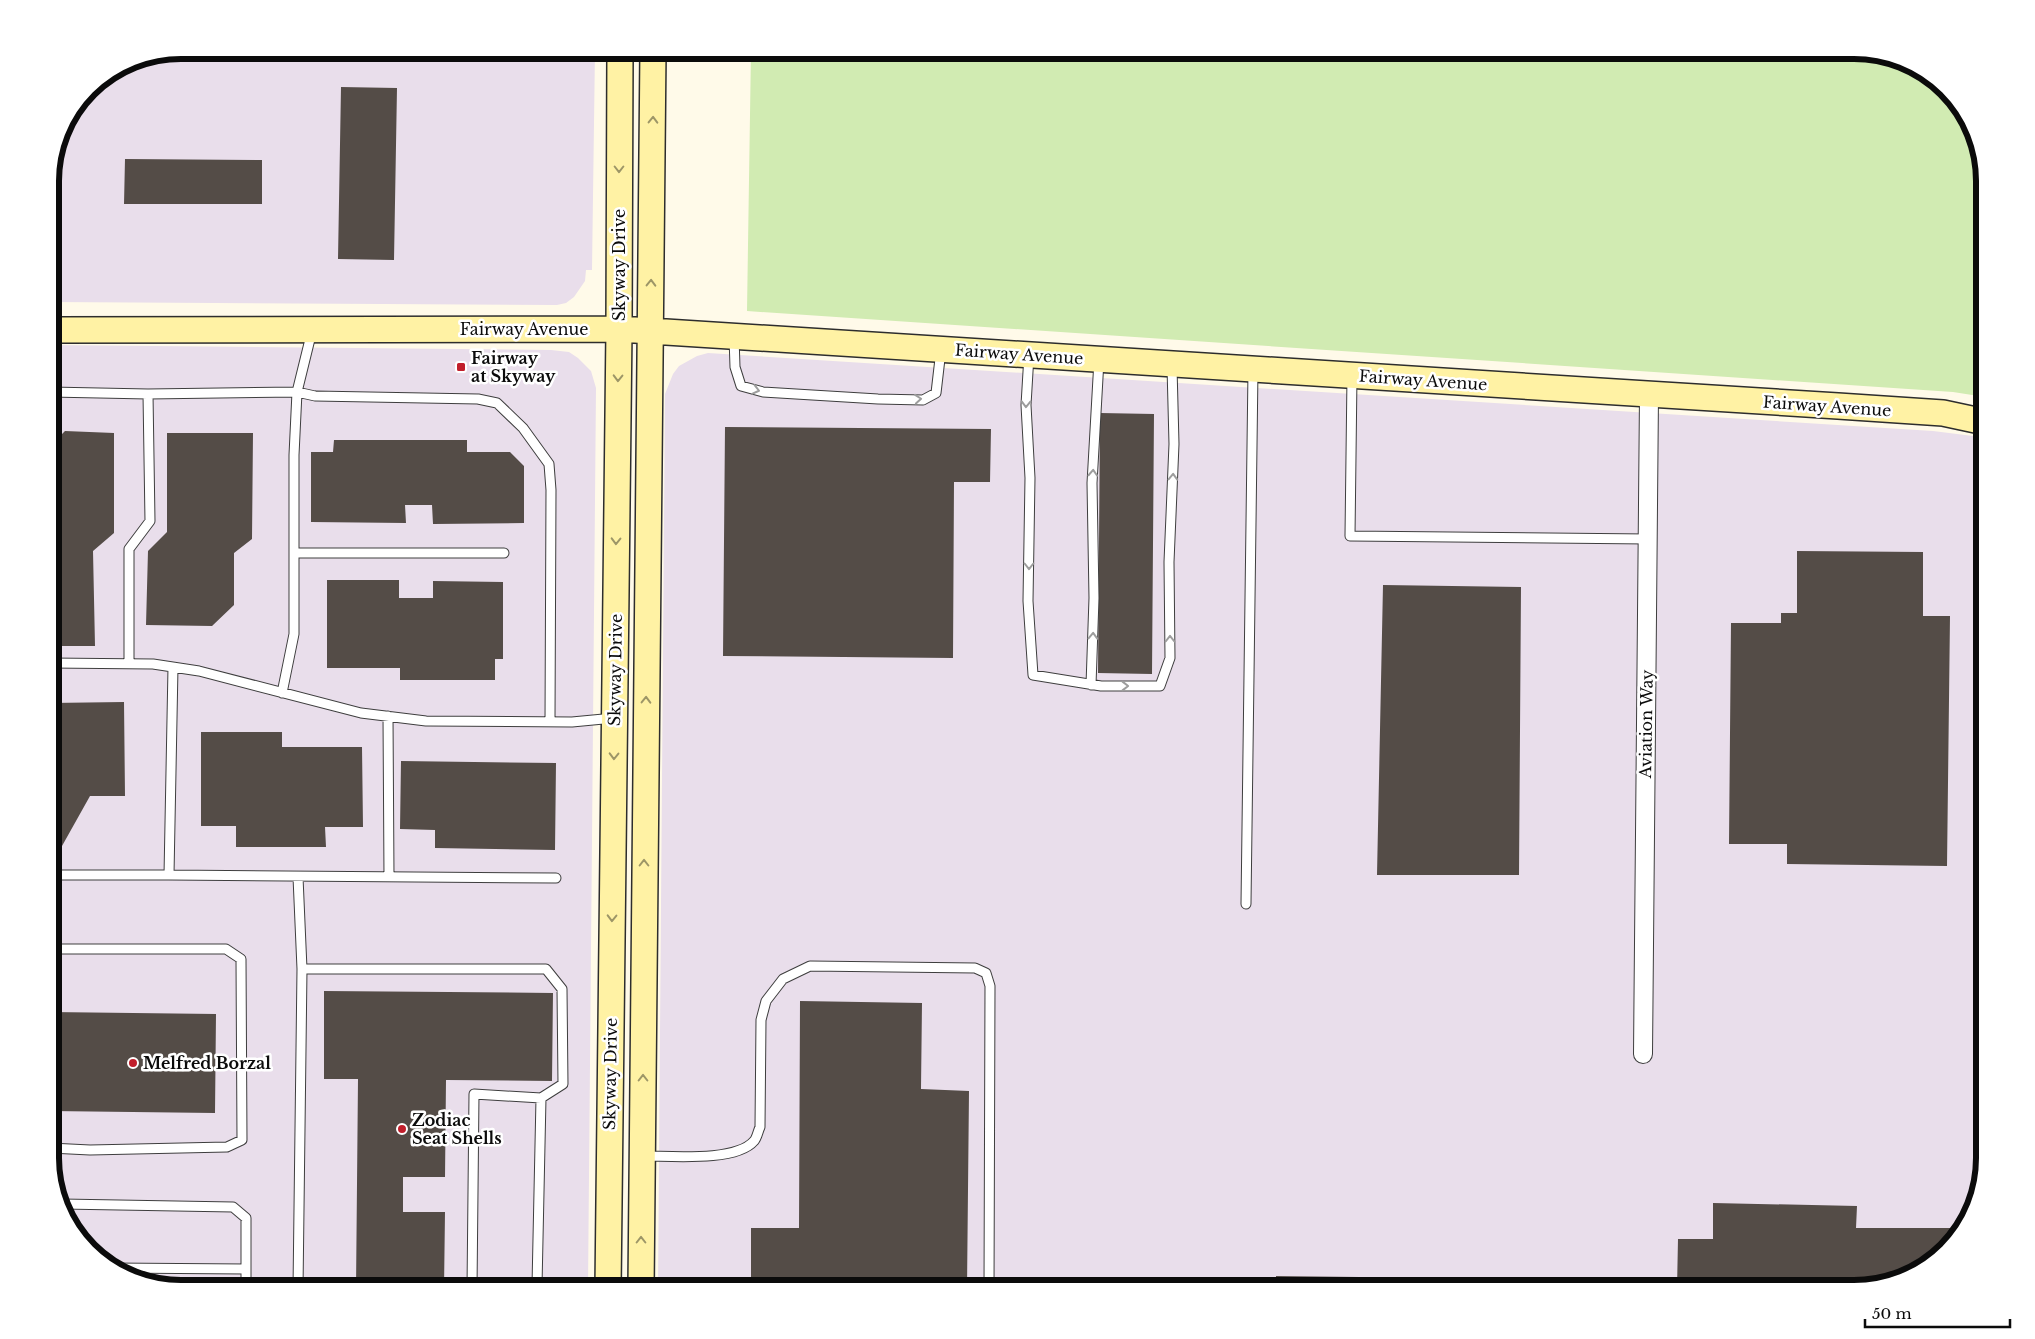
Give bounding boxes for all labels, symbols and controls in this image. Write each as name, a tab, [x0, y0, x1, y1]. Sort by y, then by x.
one-way arrow	[647, 116, 658, 124]
one-way arrow	[614, 165, 624, 173]
street label: Skyway Drive	[609, 209, 629, 321]
one-way arrow	[646, 279, 656, 286]
street label: Fairway Avenue	[460, 319, 588, 339]
street label: Fairway Avenue	[954, 340, 1084, 368]
place label: Fairway at Skyway	[471, 348, 556, 386]
marker: Fairway at Skyway	[455, 361, 467, 373]
street label: Fairway Avenue	[1358, 366, 1488, 394]
one-way arrow	[613, 374, 623, 382]
one-way arrow	[752, 384, 760, 395]
street label: Fairway Avenue	[1762, 392, 1892, 420]
one-way arrow	[914, 394, 922, 405]
one-way arrow	[1021, 400, 1032, 408]
one-way arrow	[1088, 469, 1098, 477]
one-way arrow	[1167, 472, 1178, 480]
one-way arrow	[611, 537, 622, 545]
one-way arrow	[1024, 562, 1034, 570]
street label: Skyway Drive	[604, 614, 626, 726]
one-way arrow	[1087, 632, 1098, 640]
one-way arrow	[1165, 635, 1175, 642]
street label: Aviation Way	[1635, 669, 1657, 779]
one-way arrow	[1122, 681, 1130, 691]
one-way arrow	[641, 696, 651, 704]
one-way arrow	[609, 752, 619, 760]
one-way arrow	[639, 859, 649, 866]
one-way arrow	[607, 914, 617, 922]
street label: Skyway Drive	[599, 1018, 621, 1130]
place label: Melfred Borzal	[143, 1053, 271, 1073]
marker: Melfred Borzal	[127, 1057, 139, 1069]
one-way arrow	[637, 1074, 648, 1082]
place label: Zodiac Seat Shells	[412, 1110, 502, 1148]
marker: Zodiac Seat Shells	[396, 1123, 408, 1135]
one-way arrow	[636, 1236, 646, 1244]
scale bar	[1865, 1296, 2010, 1328]
text: 50 m	[1872, 1304, 1912, 1323]

